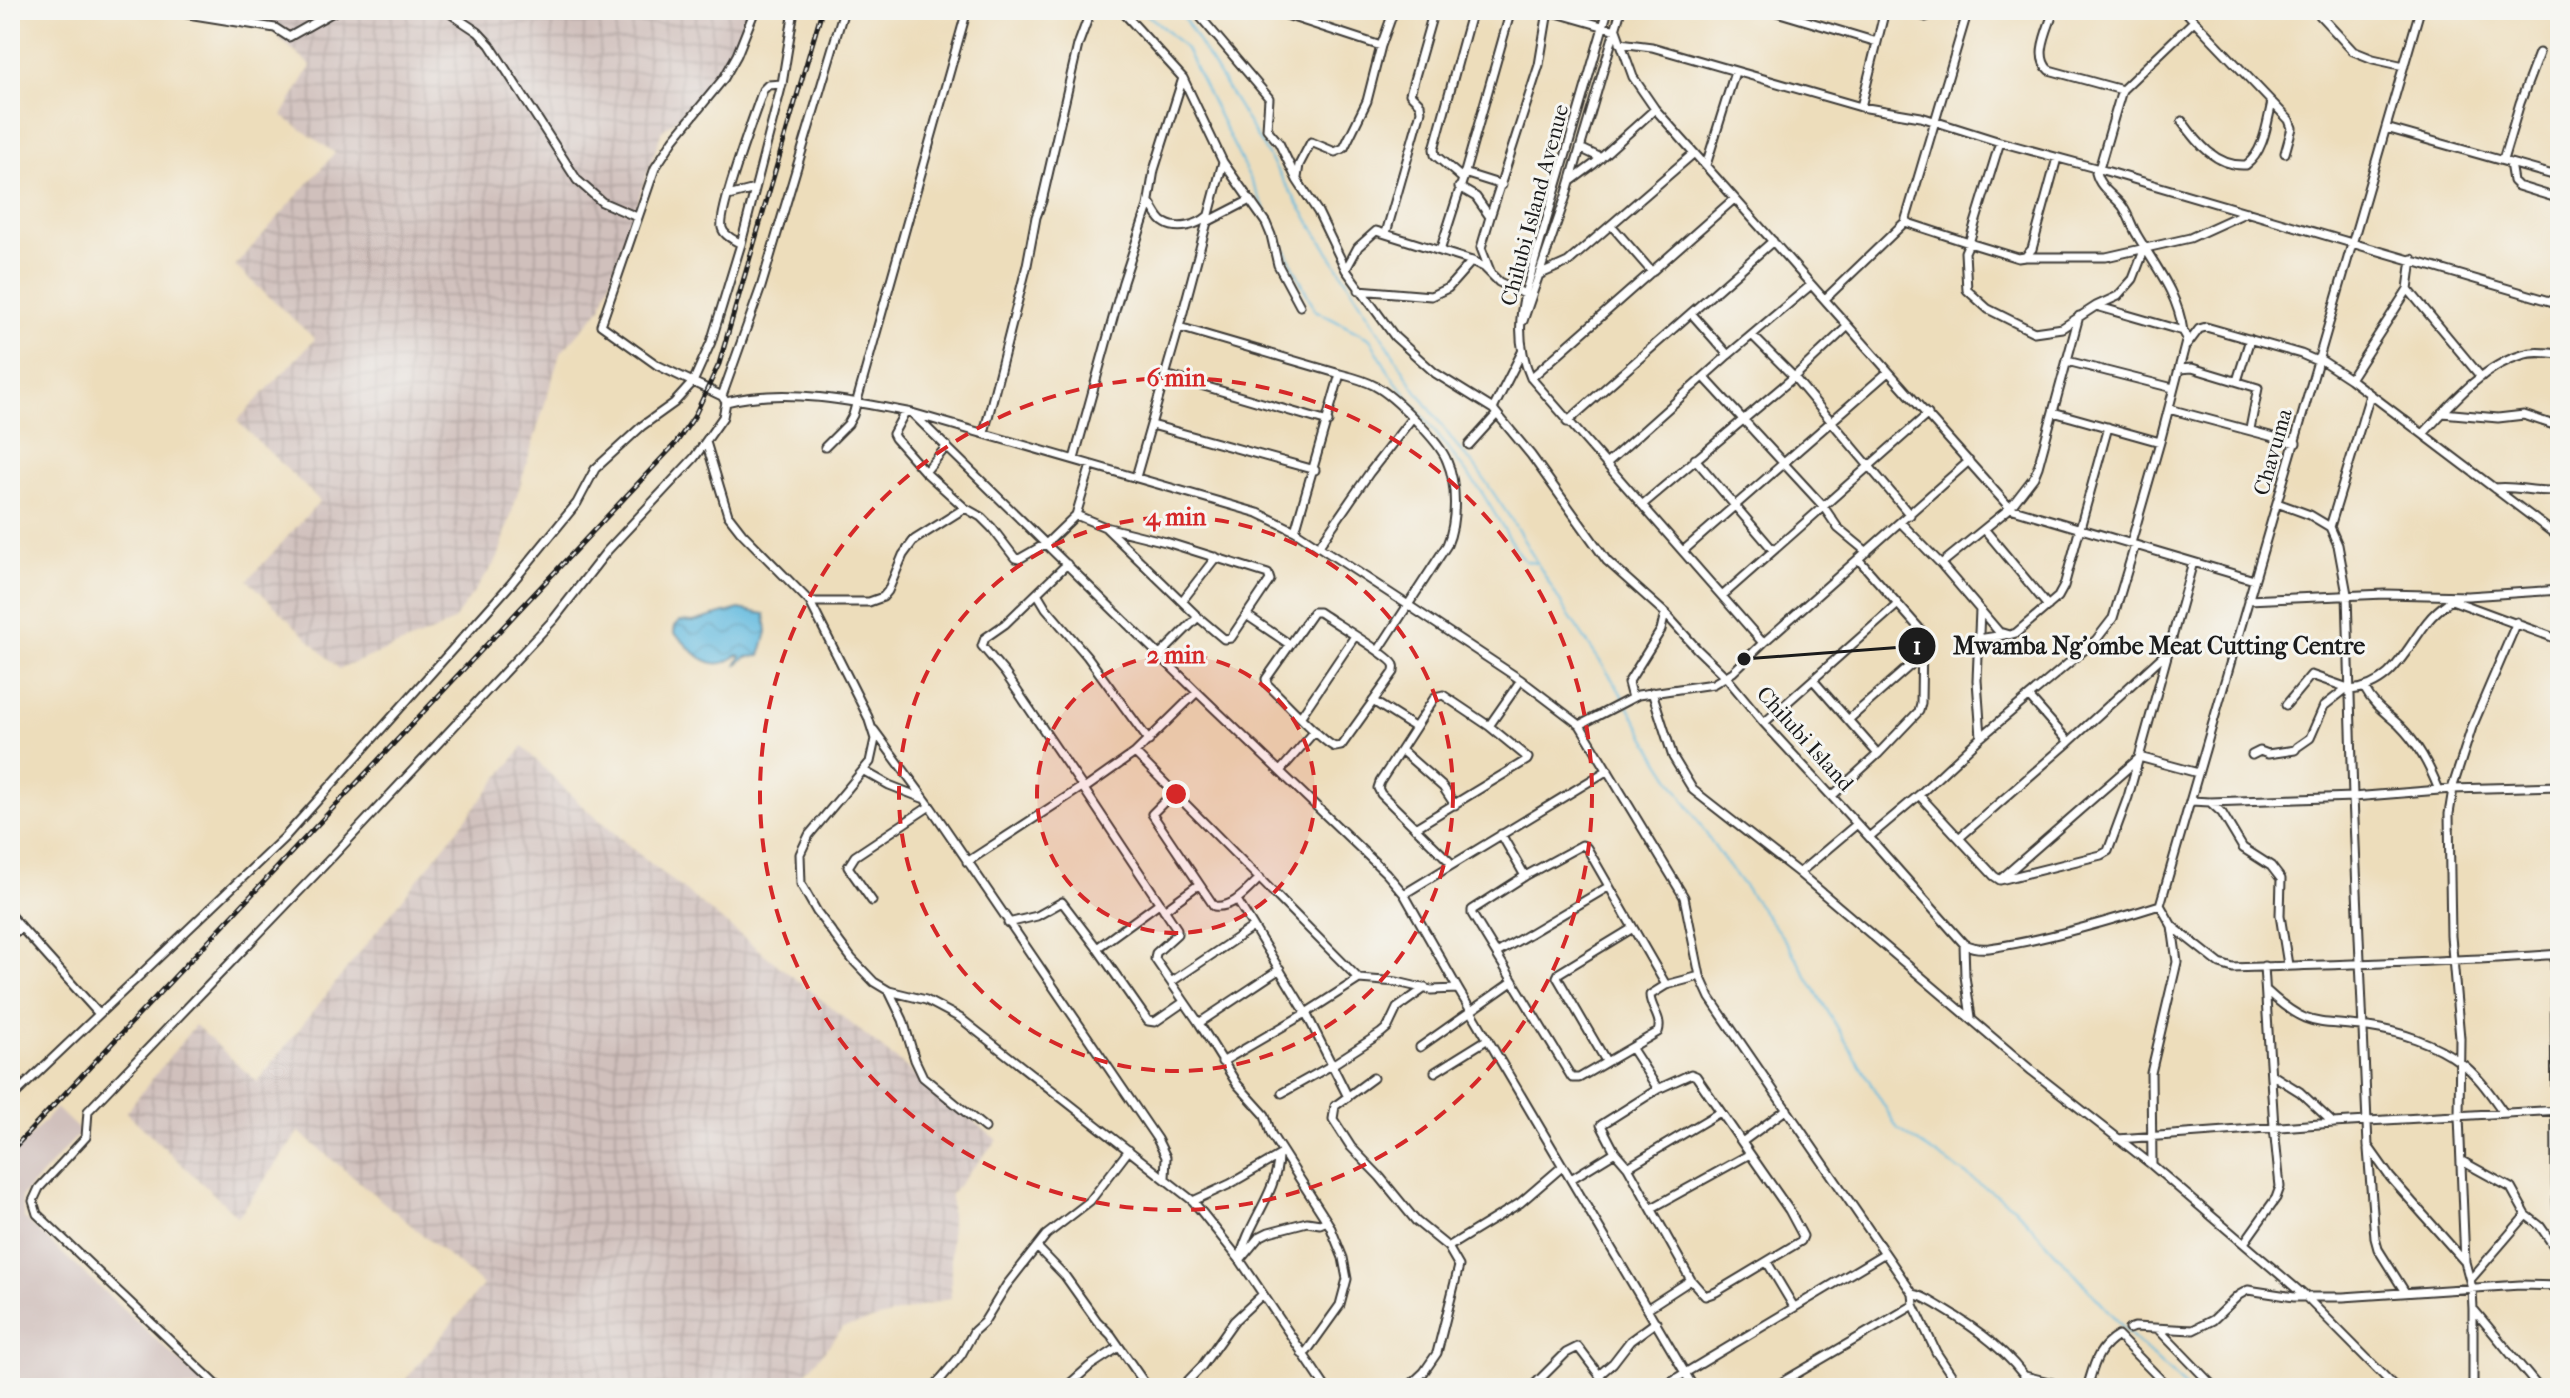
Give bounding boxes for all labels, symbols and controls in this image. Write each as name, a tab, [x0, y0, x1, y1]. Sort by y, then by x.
street label: Chilubi Island Avenue	[1496, 101, 1574, 309]
text: 6 min	[1146, 364, 1207, 392]
street label: Chavuma	[2248, 405, 2298, 498]
text: 4 min	[1145, 503, 1207, 532]
callout: Mwamba Ng'ombe Meat Cutting Centre	[1897, 622, 2381, 670]
text: 1	[1913, 632, 1921, 660]
text: Mwamba Ng'ombe Meat Cutting Centre	[1953, 632, 2365, 660]
text: 2 min	[1147, 641, 1206, 669]
street label: Chilubi Island	[1751, 681, 1860, 798]
centre of rings	[1162, 780, 1190, 808]

